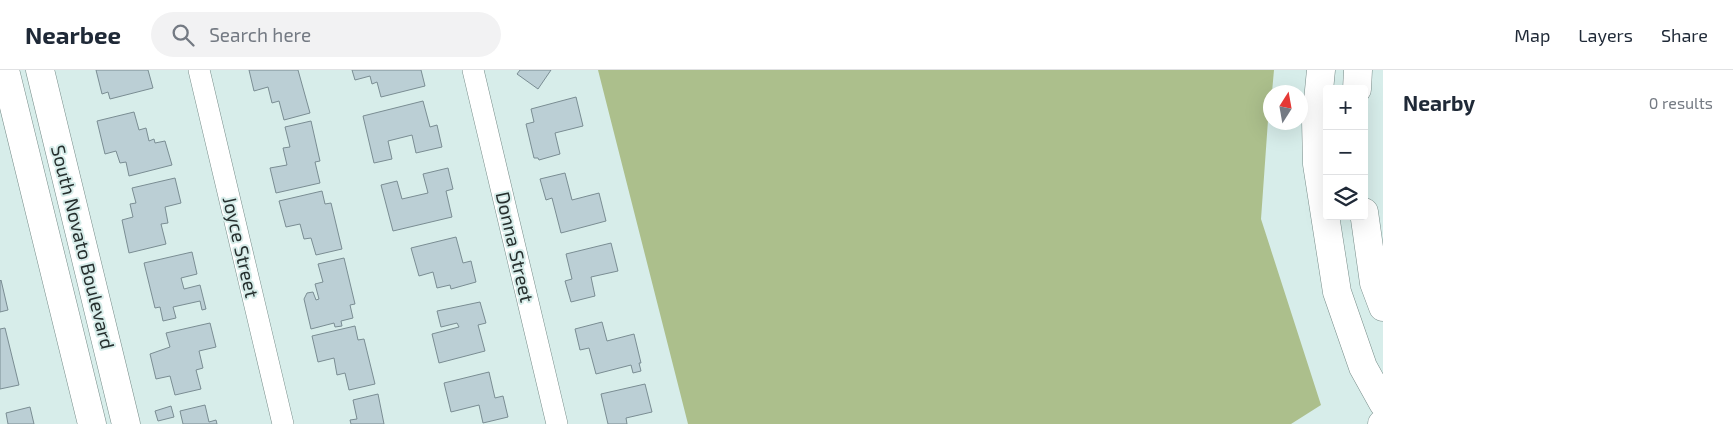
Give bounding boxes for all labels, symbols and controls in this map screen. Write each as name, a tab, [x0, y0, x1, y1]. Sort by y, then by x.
search box	[151, 12, 501, 57]
text: Nearbee	[25, 20, 121, 49]
icon: search	[169, 21, 197, 49]
text: Search here	[209, 23, 311, 46]
text: Map	[1514, 24, 1550, 46]
text: Layers	[1578, 24, 1633, 46]
text: Share	[1661, 24, 1708, 46]
north arrow	[1263, 85, 1308, 130]
map controls	[1323, 85, 1368, 220]
button: +	[1323, 85, 1368, 130]
text: Nearby	[1403, 90, 1475, 115]
text: 0 results	[1649, 93, 1713, 112]
button: −	[1323, 130, 1368, 175]
street label: South Novato Boulevard	[47, 142, 120, 351]
button: layers	[1323, 175, 1368, 220]
street label: Donna Street	[492, 189, 539, 305]
street label: Joyce Street	[219, 194, 264, 300]

